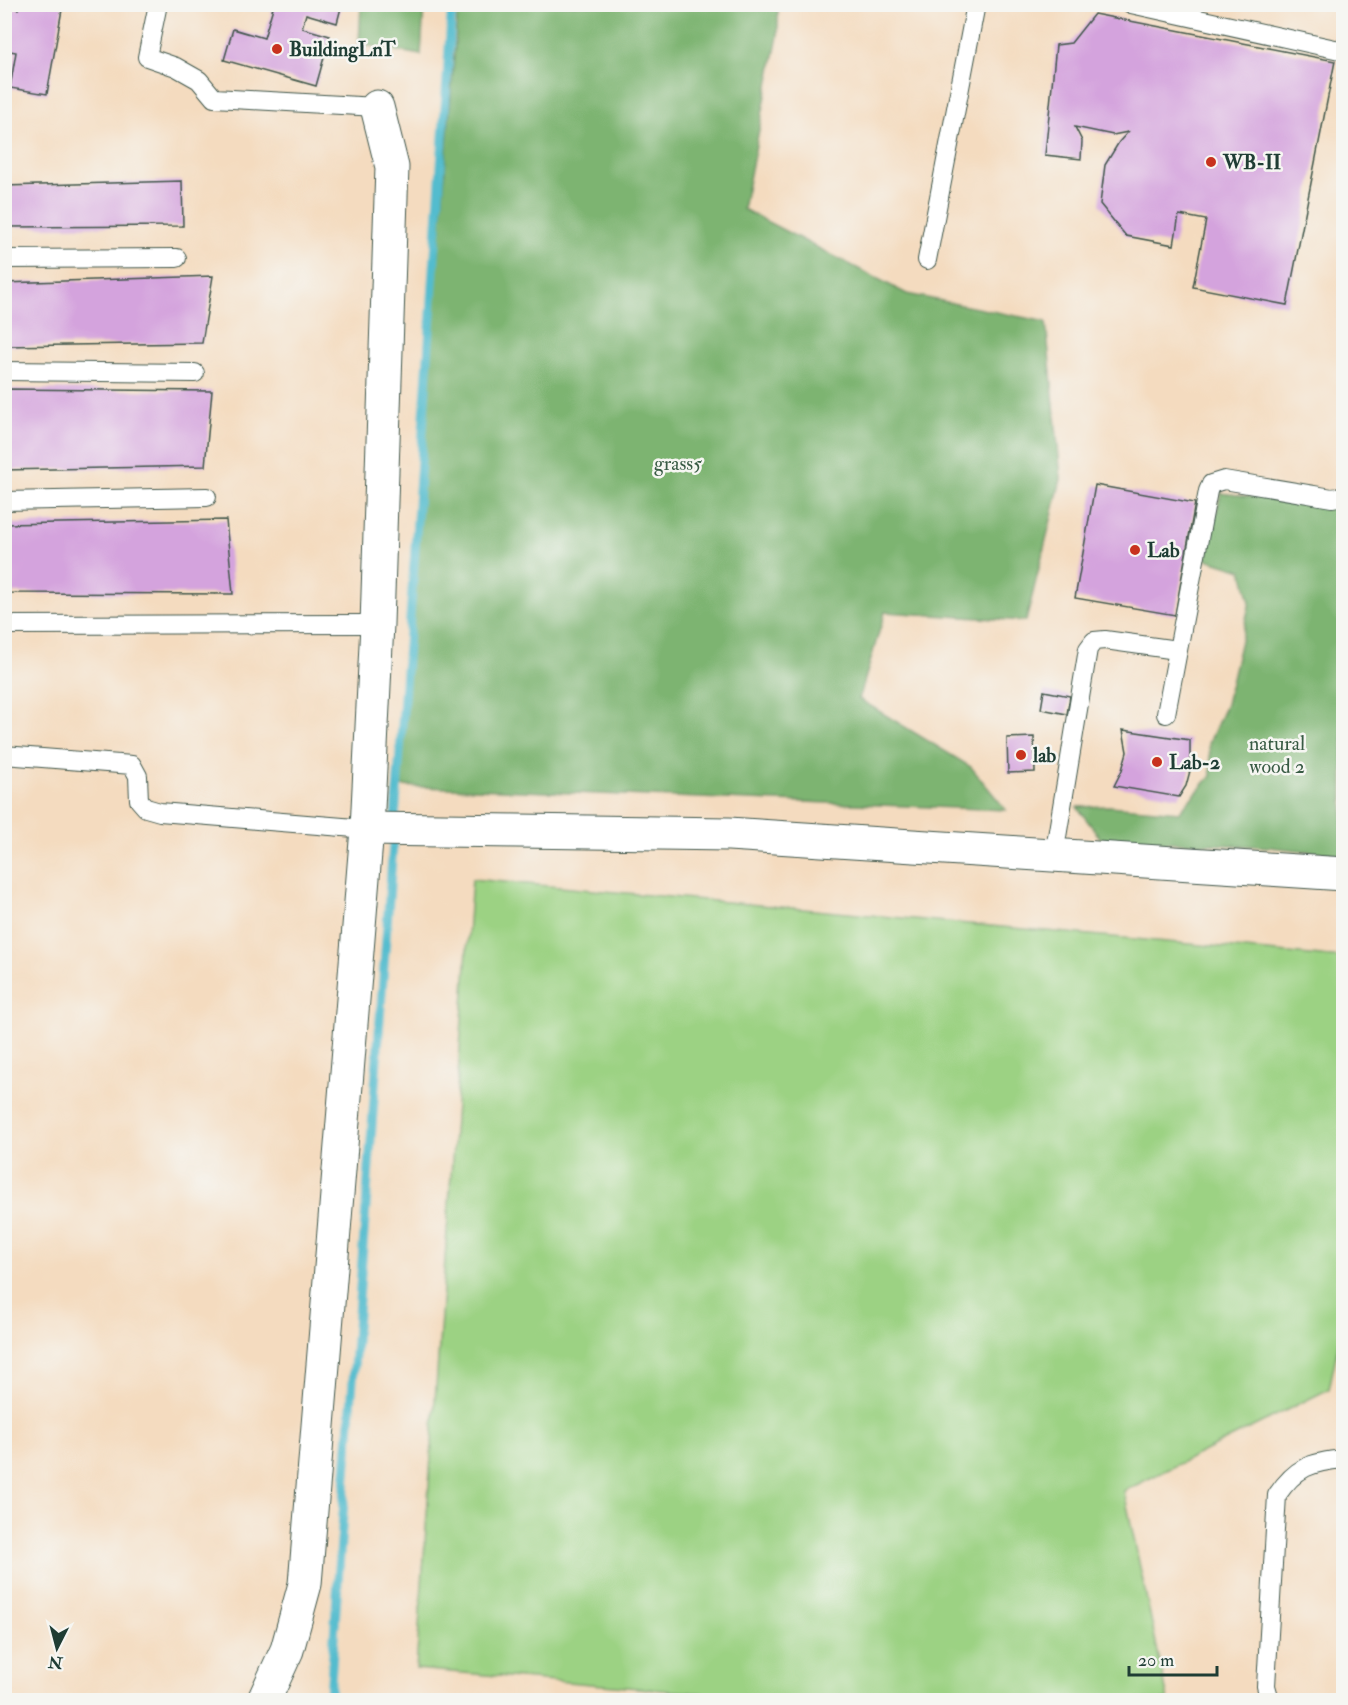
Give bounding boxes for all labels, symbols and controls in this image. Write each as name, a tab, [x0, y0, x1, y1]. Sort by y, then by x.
place label: BuildingLnT	[289, 37, 396, 63]
marker: BuildingLnT	[270, 42, 284, 56]
place label: WB-II	[1222, 150, 1281, 175]
marker: WB-II	[1204, 155, 1218, 169]
park label: grass5	[654, 451, 702, 476]
place label: Lab	[1147, 538, 1180, 563]
marker: Lab	[1128, 543, 1142, 557]
park label: natural wood 2	[1249, 731, 1305, 779]
place label: lab	[1032, 743, 1056, 768]
marker: lab	[1014, 748, 1028, 762]
place label: Lab-2	[1169, 750, 1220, 775]
marker: Lab-2	[1150, 755, 1164, 769]
north arrow	[27, 1618, 87, 1678]
scale bar	[1129, 1639, 1218, 1677]
text: 20 m	[1138, 1649, 1174, 1672]
text: N	[47, 1651, 65, 1673]

